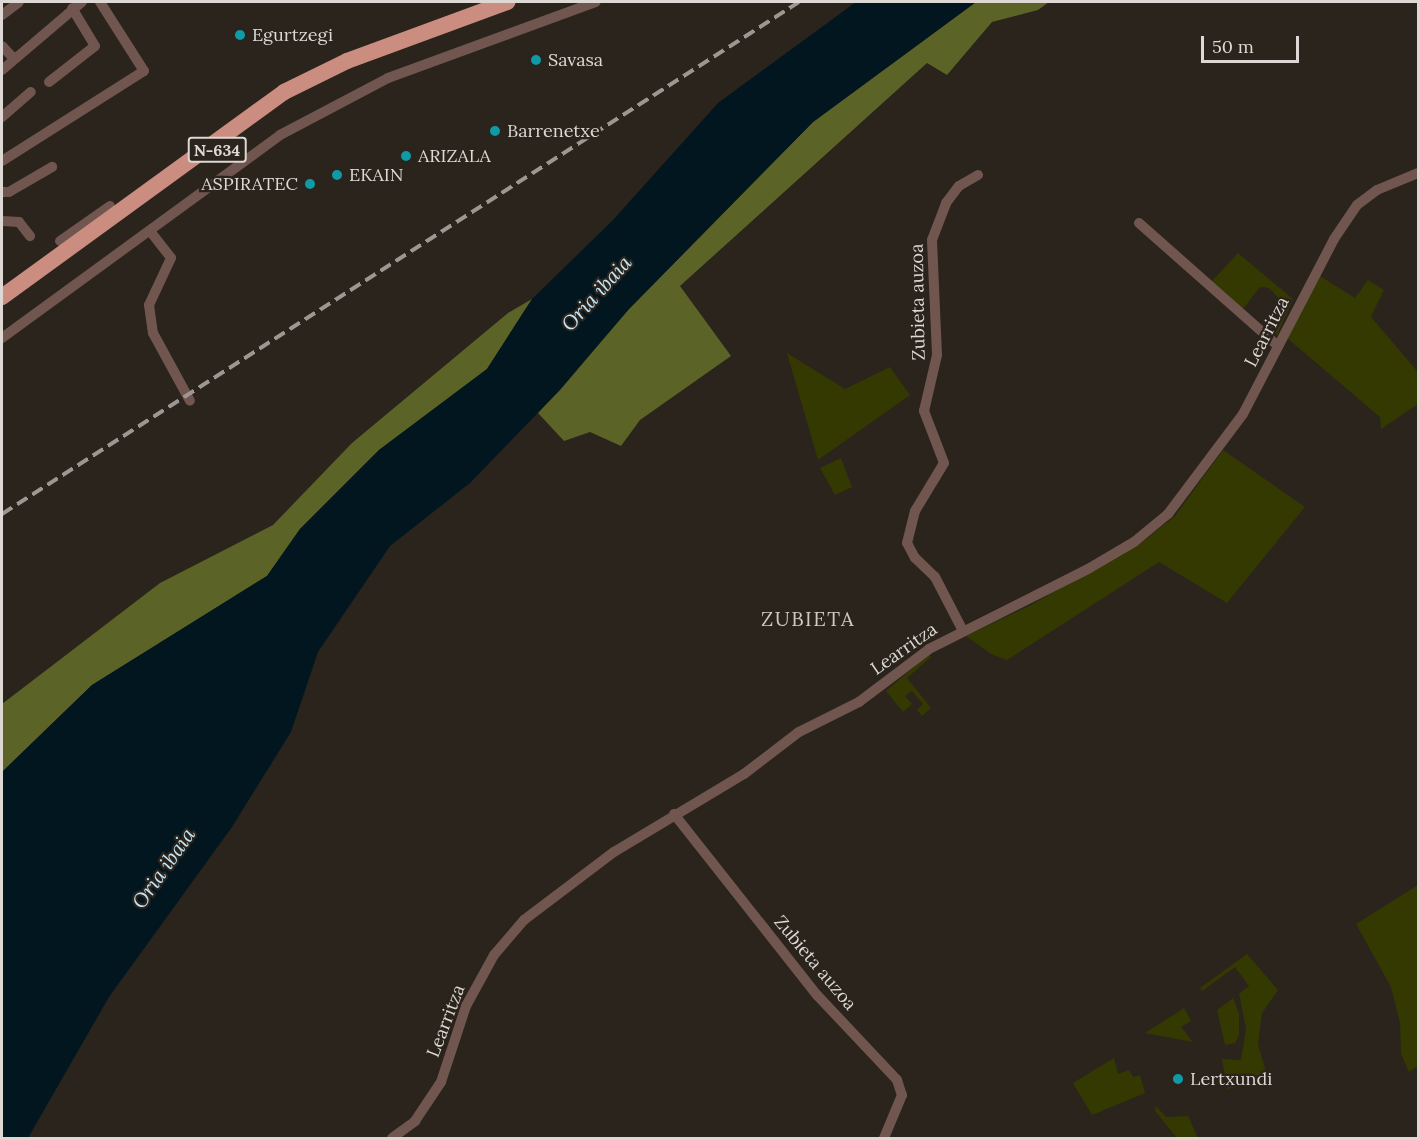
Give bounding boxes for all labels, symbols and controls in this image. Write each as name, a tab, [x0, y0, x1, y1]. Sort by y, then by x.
place label: Egurtzegi	[252, 24, 333, 46]
scale bar	[1204, 24, 1302, 62]
marker: Egurtzegi	[233, 28, 247, 42]
text: 50 m	[1212, 35, 1254, 58]
place label: Savasa	[548, 49, 603, 71]
marker: Savasa	[529, 53, 543, 67]
place label: Barrenetxe	[507, 120, 600, 142]
marker: Barrenetxe	[488, 124, 502, 138]
road number: N-634	[187, 137, 247, 163]
place label: ARIZALA	[418, 145, 491, 167]
marker: ARIZALA	[399, 149, 413, 163]
place label: EKAIN	[349, 164, 404, 186]
marker: EKAIN	[330, 168, 344, 182]
place label: ASPIRATEC	[201, 173, 298, 195]
marker: ASPIRATEC	[303, 177, 317, 191]
street label: Zubieta auzoa	[906, 243, 930, 361]
water label: Oria ibaia	[556, 251, 636, 335]
street label: Learritza	[1240, 293, 1294, 371]
district label: ZUBIETA	[761, 606, 855, 630]
street label: Learritza	[867, 618, 941, 680]
water label: Oria ibaia	[127, 823, 199, 913]
street label: Zubieta auzoa	[769, 911, 861, 1015]
street label: Learritza	[422, 982, 470, 1060]
place label: Lertxundi	[1190, 1068, 1272, 1090]
marker: Lertxundi	[1171, 1072, 1185, 1086]

